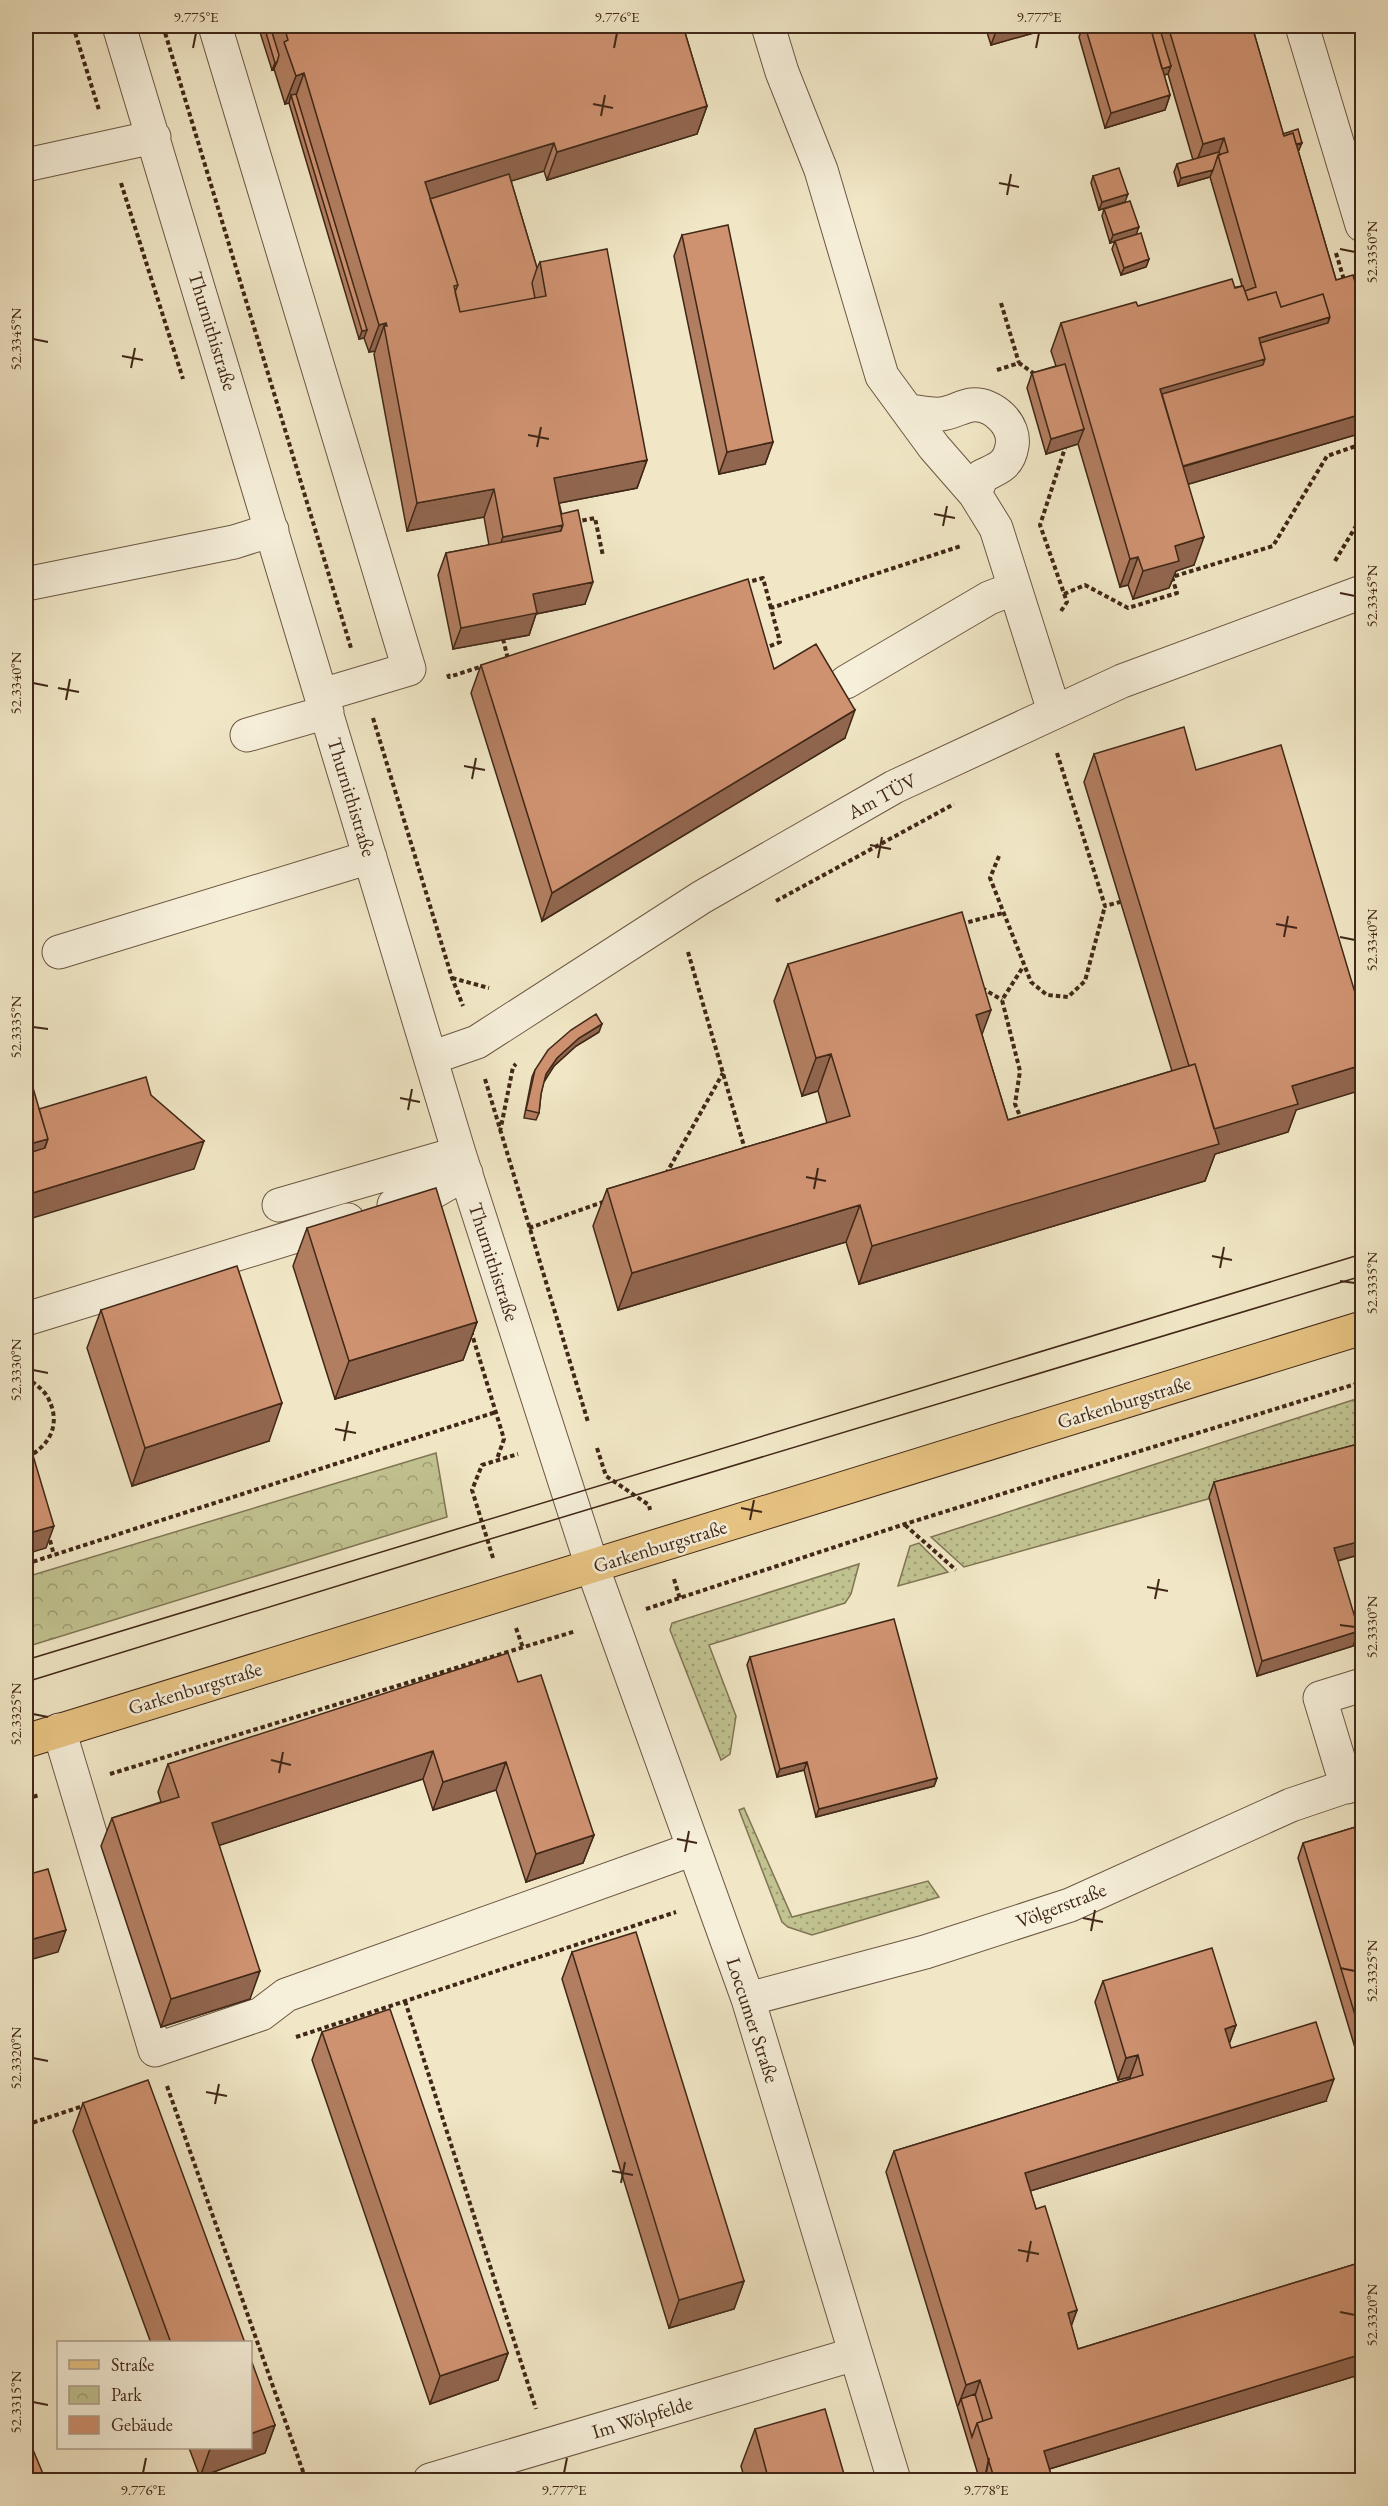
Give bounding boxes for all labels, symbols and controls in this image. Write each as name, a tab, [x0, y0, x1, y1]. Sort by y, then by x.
text: 9.775°E	[173, 7, 219, 26]
text: 9.776°E	[594, 7, 640, 26]
text: 9.777°E	[1016, 7, 1062, 26]
text: 52.3350°N	[1362, 220, 1381, 283]
street label: Thurnithistraße	[183, 268, 243, 394]
text: 52.3345°N	[6, 307, 25, 370]
text: 52.3345°N	[1362, 564, 1381, 627]
text: 52.3340°N	[6, 651, 25, 714]
street label: Thurnithistraße	[322, 734, 382, 860]
street label: Am TÜV	[842, 767, 922, 826]
text: 52.3340°N	[1362, 908, 1381, 971]
text: 52.3335°N	[6, 995, 25, 1058]
street label: Thurnithistraße	[463, 1199, 525, 1325]
text: 52.3335°N	[1362, 1251, 1381, 1314]
text: 52.3330°N	[6, 1338, 25, 1401]
street label: Garkenburgstraße	[1054, 1369, 1194, 1435]
street label: Garkenburgstraße	[590, 1513, 730, 1579]
text: 52.3330°N	[1362, 1595, 1381, 1658]
street label: Garkenburgstraße	[125, 1655, 265, 1721]
text: 52.3325°N	[6, 1682, 25, 1745]
street label: Völgerstraße	[1012, 1876, 1110, 1934]
text: 52.3325°N	[1362, 1939, 1381, 2002]
street label: Loccumer Straße	[721, 1954, 786, 2086]
text: 52.3320°N	[6, 2026, 25, 2089]
text: 52.3320°N	[1362, 2283, 1381, 2346]
legend	[57, 2341, 252, 2449]
text: Straße	[111, 2353, 154, 2376]
text: 52.3315°N	[6, 2370, 25, 2433]
text: Park	[111, 2383, 142, 2406]
street label: Im Wölpfelde	[589, 2389, 696, 2445]
text: Gebäude	[111, 2413, 173, 2436]
text: 9.776°E	[120, 2480, 166, 2499]
text: 9.777°E	[541, 2480, 587, 2499]
text: 9.778°E	[963, 2480, 1009, 2499]

